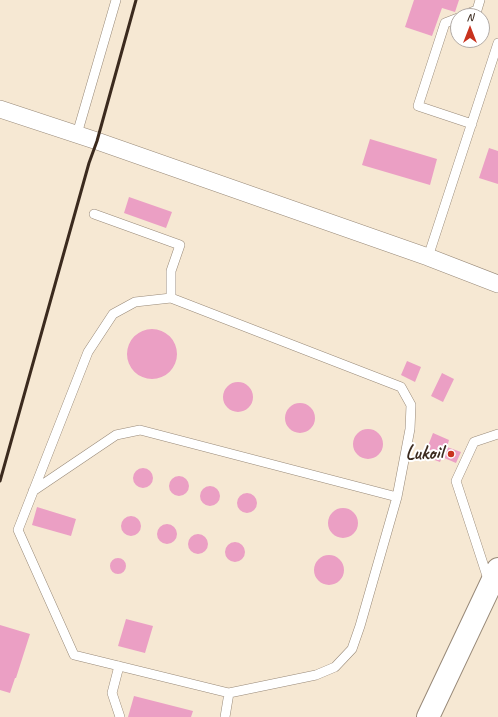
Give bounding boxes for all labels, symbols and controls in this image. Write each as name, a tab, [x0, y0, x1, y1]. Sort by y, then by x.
north arrow	[450, 8, 490, 48]
text: N	[467, 10, 473, 24]
place label: Lukoil	[405, 442, 443, 466]
marker: Lukoil	[446, 449, 456, 459]

